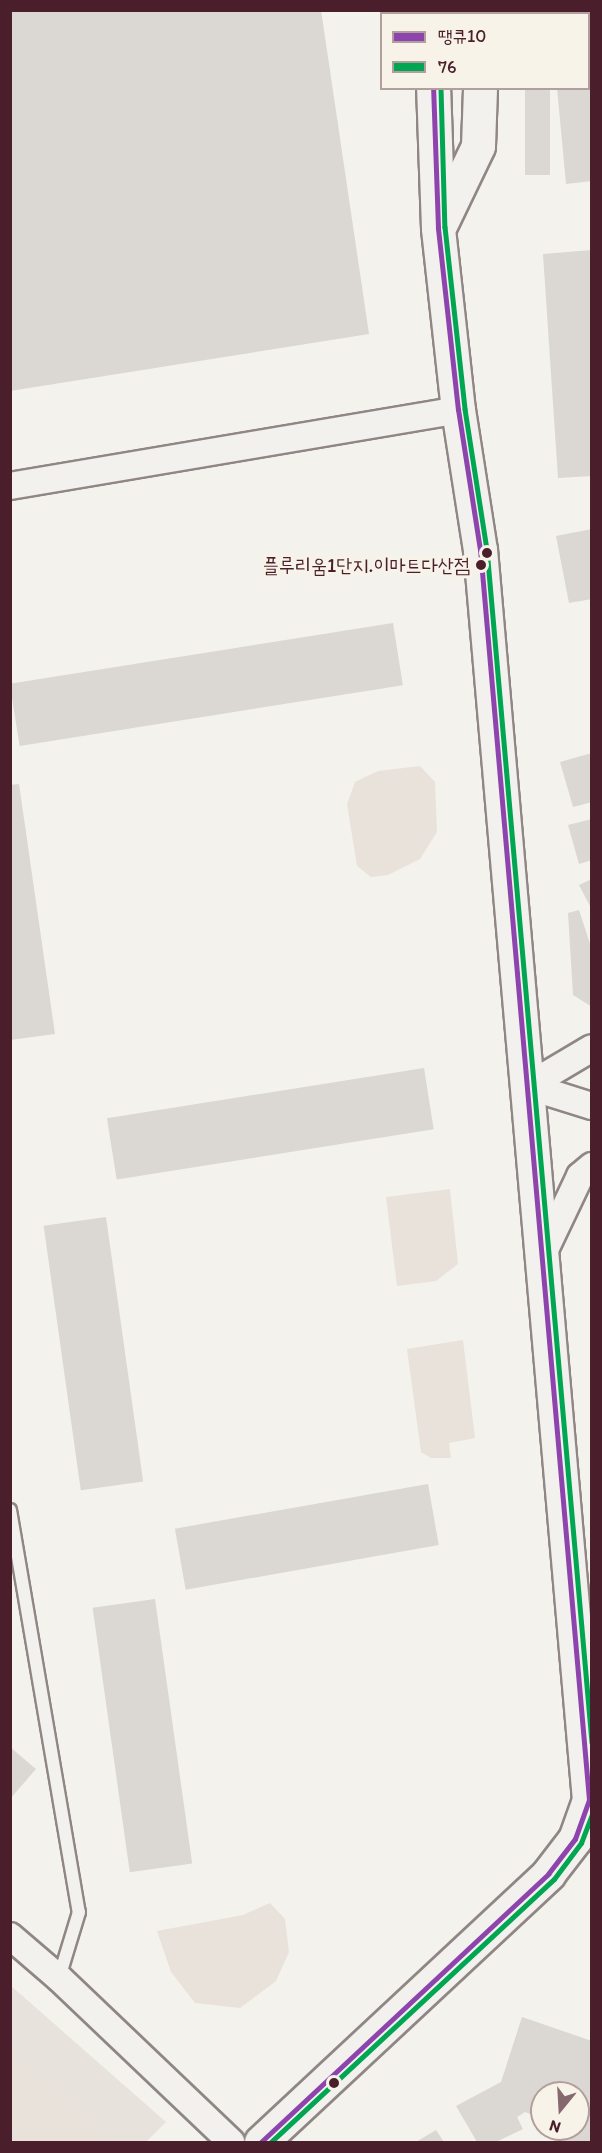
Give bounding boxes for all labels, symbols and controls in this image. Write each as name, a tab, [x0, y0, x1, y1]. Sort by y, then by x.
legend	[380, 12, 590, 90]
text: 땡큐10	[438, 25, 486, 47]
text: 76	[438, 56, 456, 78]
unlabelled marker	[481, 547, 493, 559]
place label: 플루리움1단지.이마트다산점	[263, 553, 470, 577]
marker: 플루리움1단지.이마트다산점	[475, 559, 487, 571]
unlabelled marker	[328, 2077, 340, 2089]
north arrow	[530, 2081, 590, 2141]
text: N	[547, 2116, 563, 2137]

